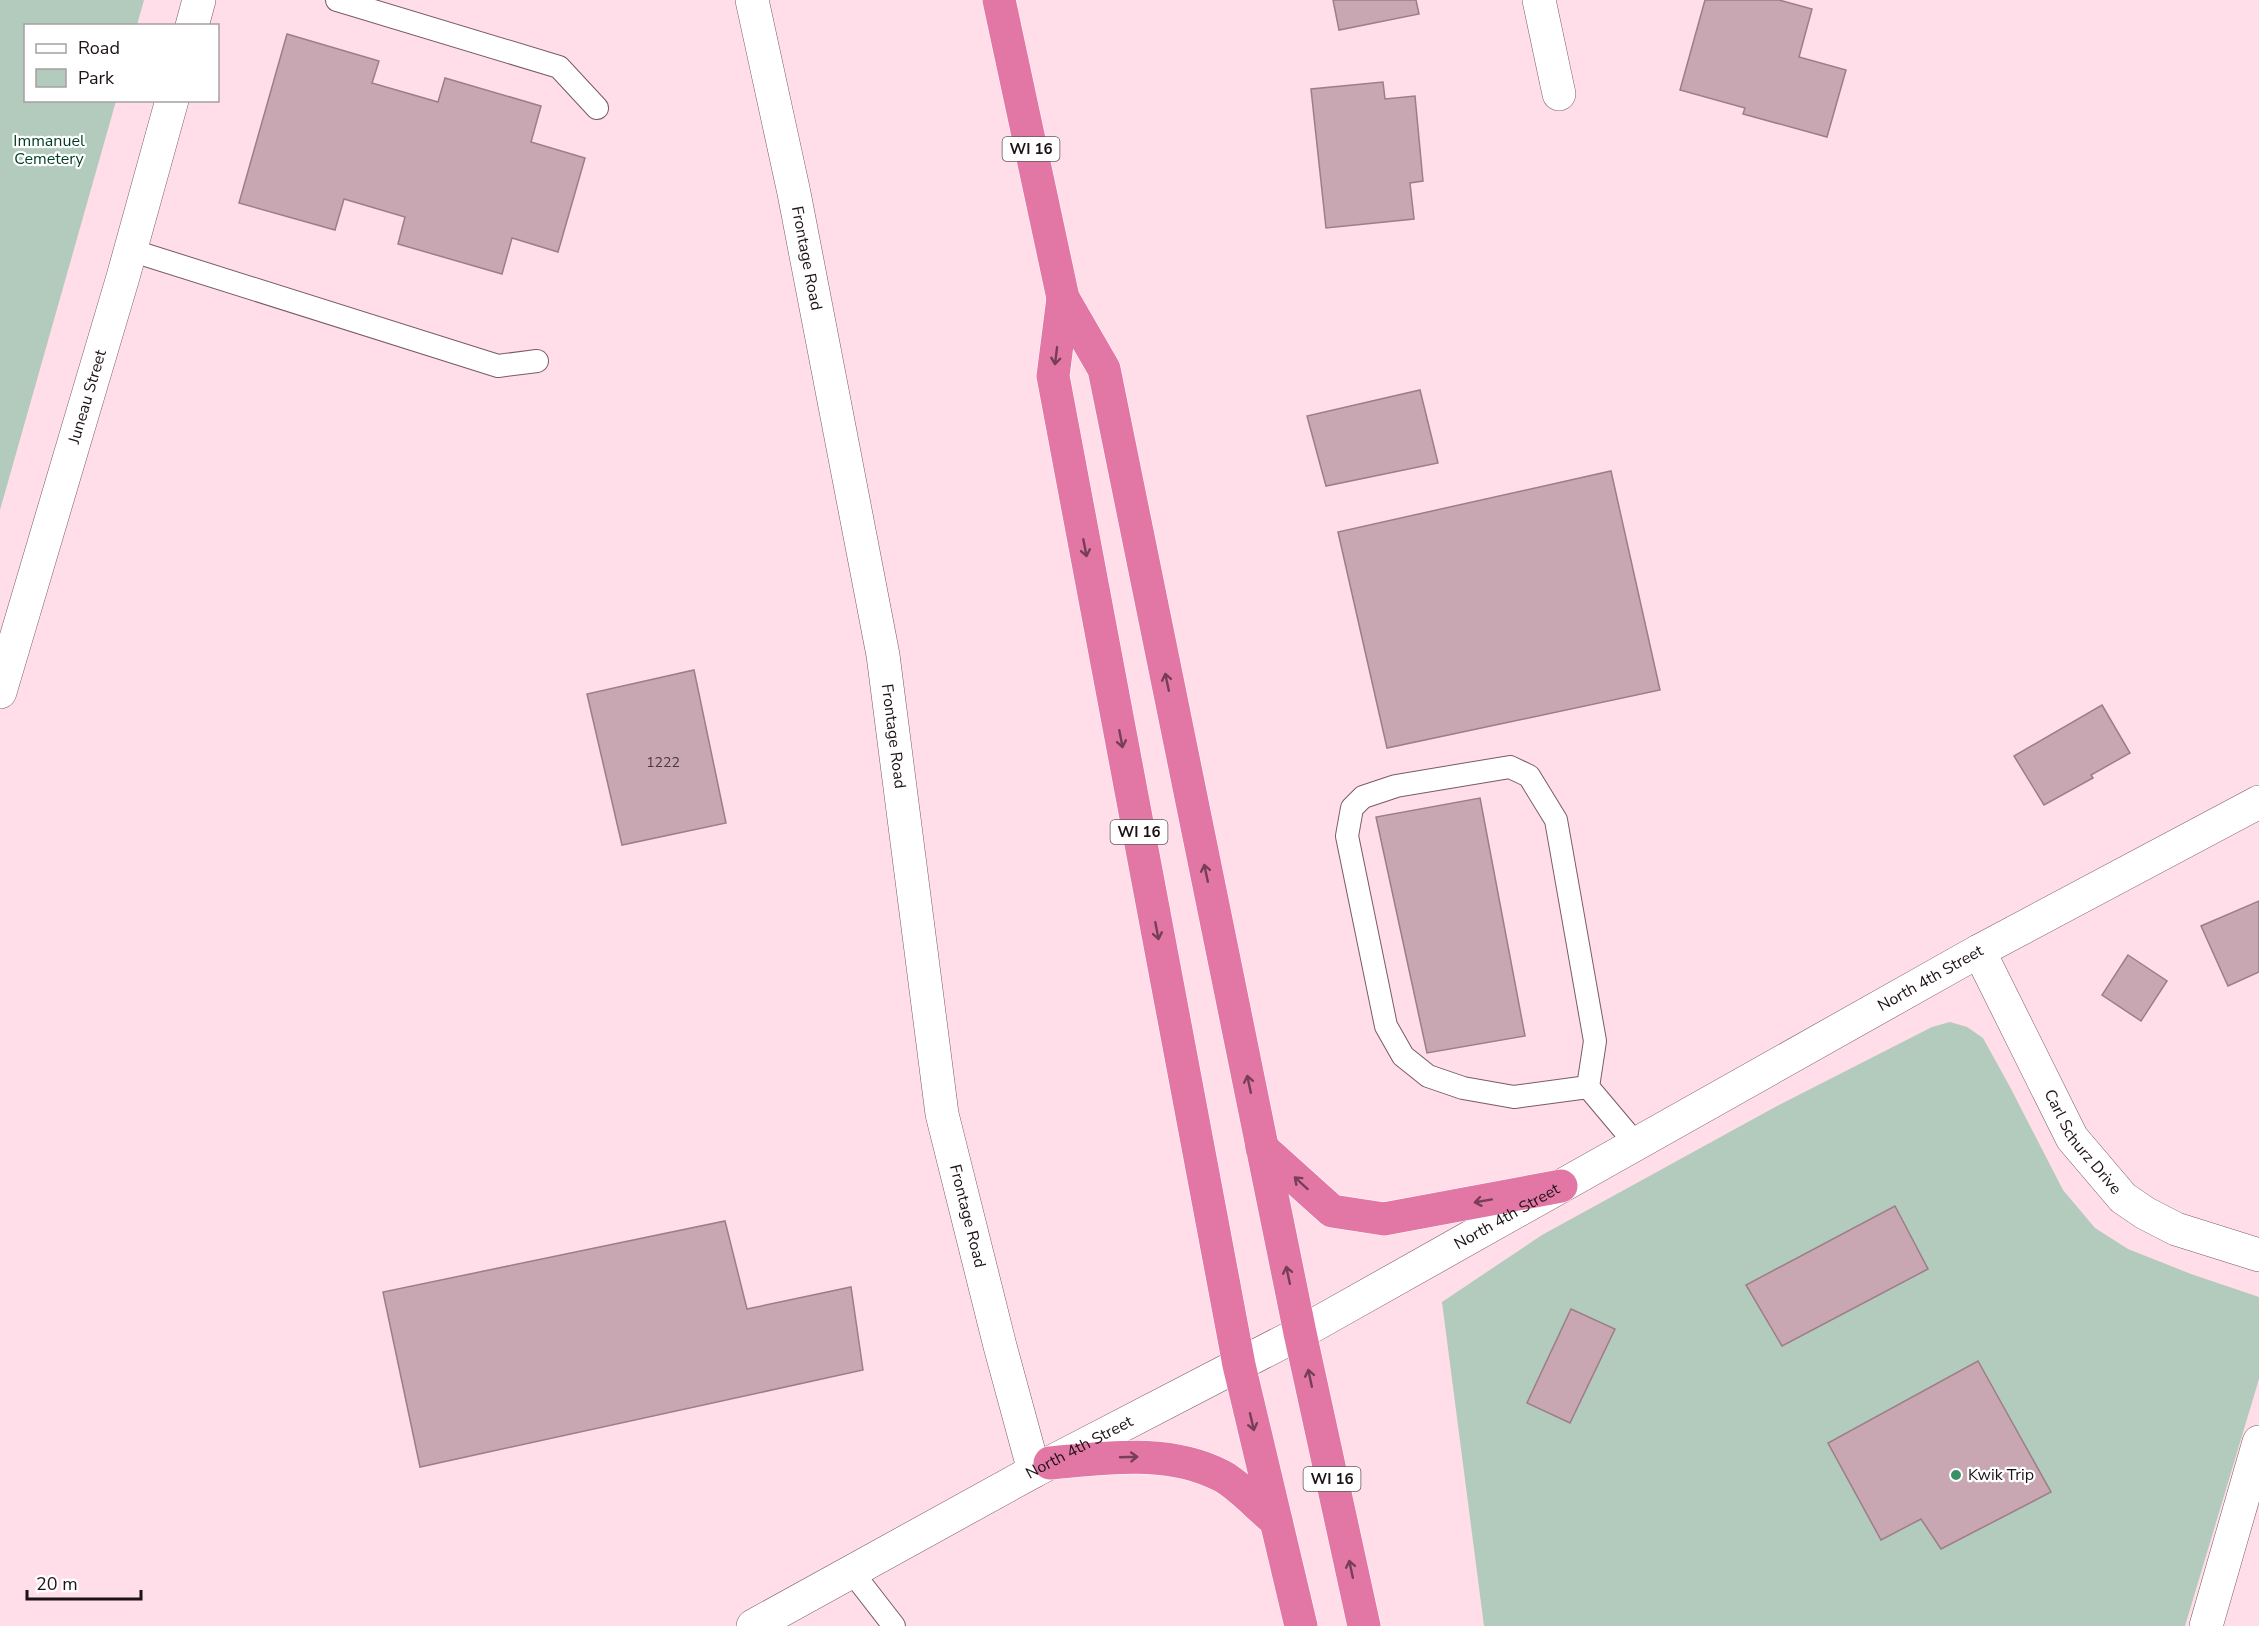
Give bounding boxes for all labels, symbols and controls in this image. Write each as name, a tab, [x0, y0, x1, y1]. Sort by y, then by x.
legend	[24, 24, 219, 102]
text: Road	[78, 36, 120, 60]
text: Park	[78, 66, 115, 90]
park label: Immanuel Cemetery	[13, 130, 85, 170]
road number: WI 16	[1002, 137, 1060, 161]
street label: Frontage Road	[786, 204, 827, 312]
one-way arrow	[1050, 345, 1061, 365]
street label: Juneau Street	[63, 347, 112, 447]
one-way arrow	[1080, 537, 1091, 557]
one-way arrow	[1161, 672, 1172, 692]
street label: Frontage Road	[876, 683, 911, 790]
one-way arrow	[1116, 729, 1127, 749]
house number: 1222	[646, 753, 680, 772]
road number: WI 16	[1110, 820, 1168, 844]
one-way arrow	[1200, 863, 1211, 883]
one-way arrow	[1152, 921, 1163, 940]
street label: North 4th Street	[1874, 940, 1987, 1017]
one-way arrow	[1243, 1075, 1255, 1094]
street label: Carl Schurz Drive	[2039, 1086, 2127, 1199]
street label: Frontage Road	[944, 1162, 991, 1270]
one-way arrow	[1294, 1176, 1309, 1190]
street label: North 4th Street	[1450, 1178, 1564, 1255]
one-way arrow	[1474, 1196, 1493, 1207]
one-way arrow	[1282, 1266, 1294, 1285]
one-way arrow	[1304, 1369, 1315, 1389]
street label: North 4th Street	[1022, 1410, 1137, 1484]
one-way arrow	[1247, 1412, 1258, 1431]
one-way arrow	[1119, 1452, 1139, 1463]
place label: Kwik Trip	[1968, 1464, 2034, 1486]
road number: WI 16	[1304, 1467, 1360, 1491]
marker: Kwik Trip	[1949, 1468, 1963, 1482]
one-way arrow	[1345, 1560, 1356, 1579]
scale bar	[27, 1563, 141, 1601]
text: 20 m	[36, 1572, 78, 1596]

